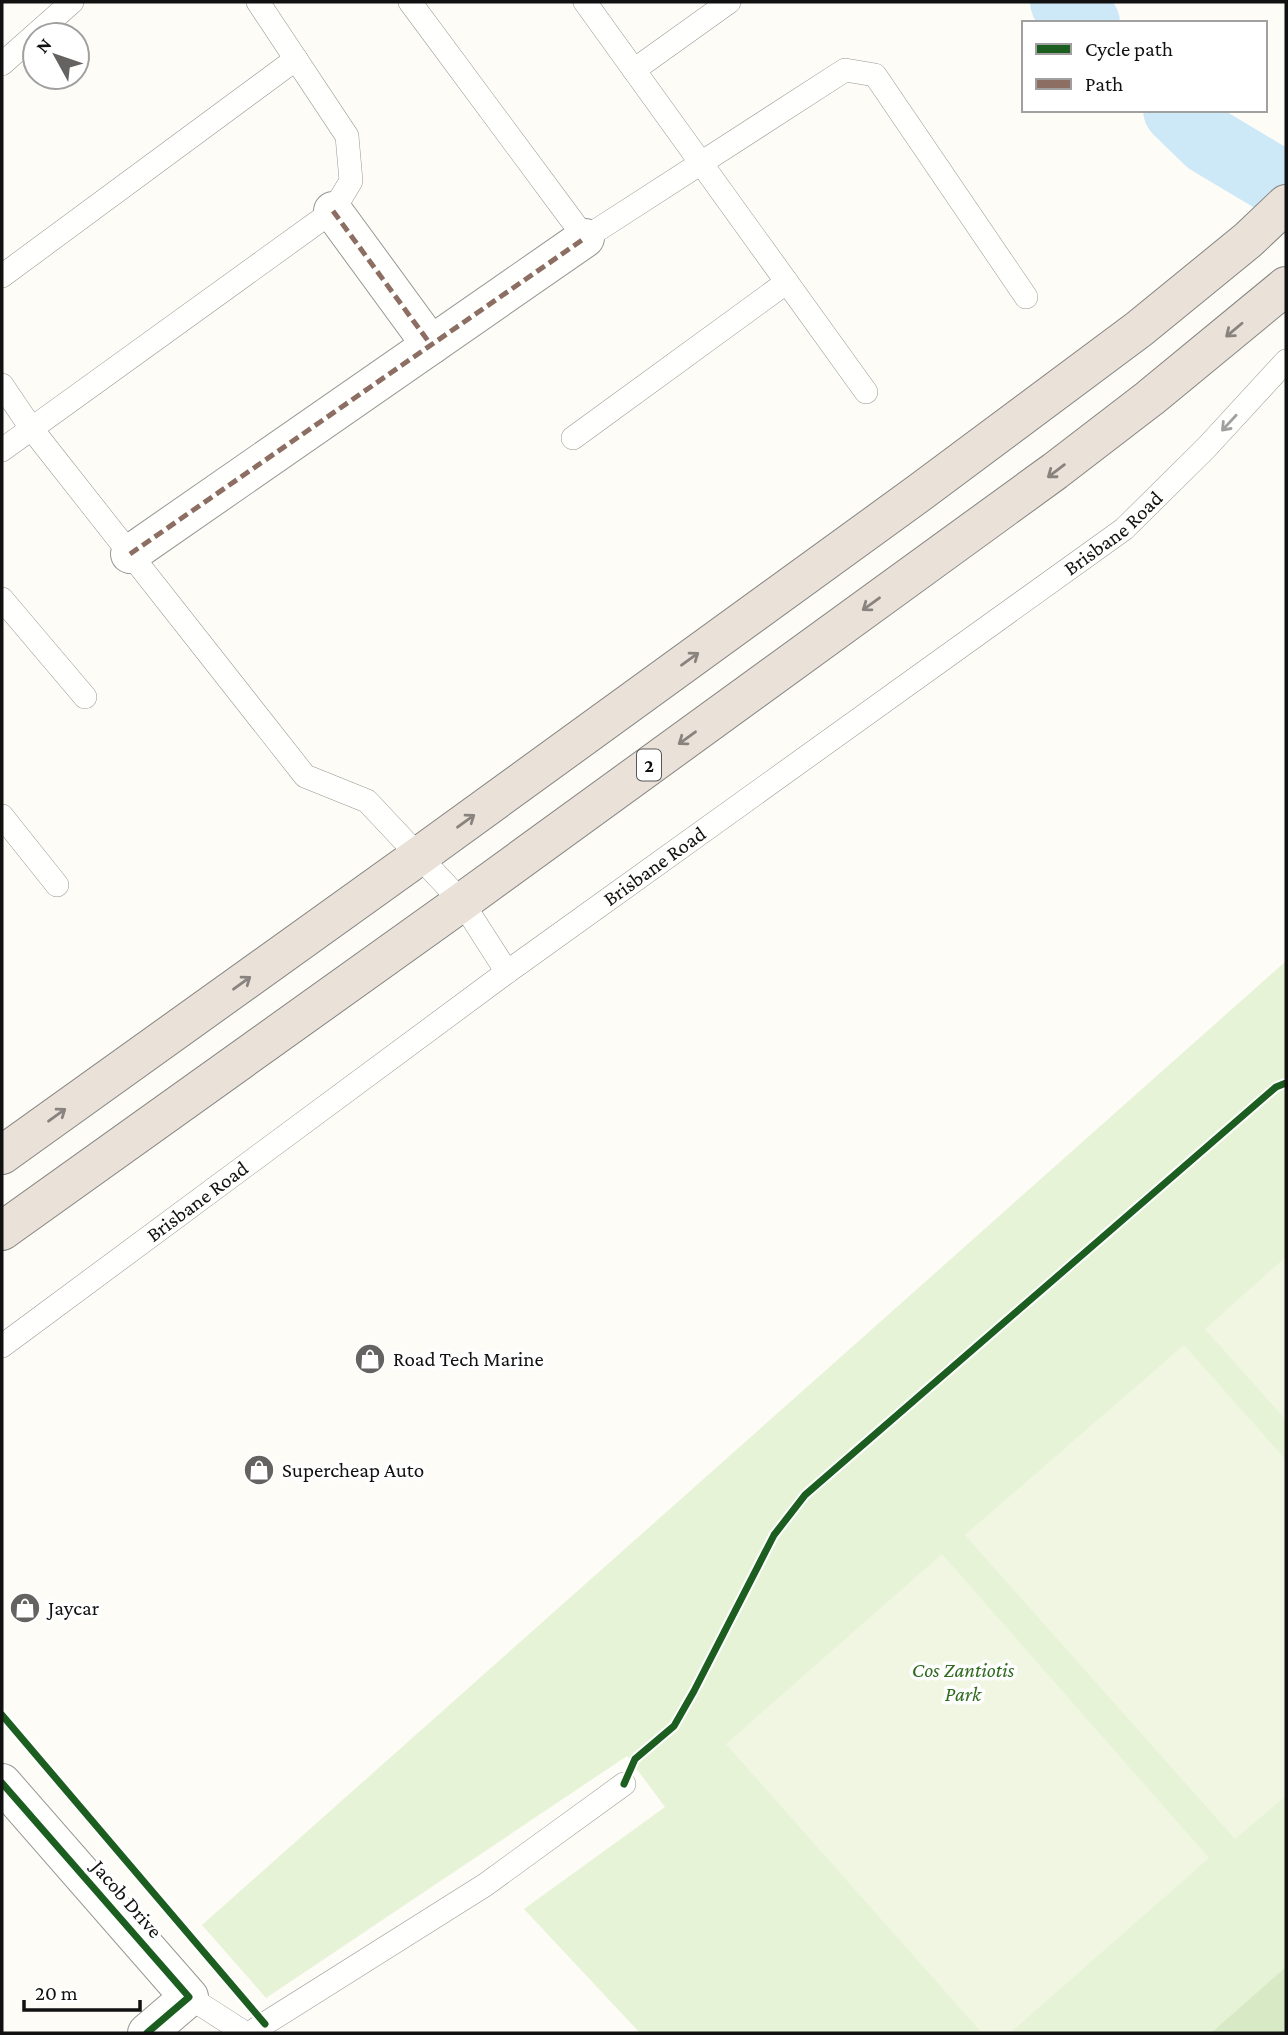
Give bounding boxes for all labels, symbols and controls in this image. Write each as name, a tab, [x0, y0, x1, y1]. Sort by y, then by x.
north arrow	[21, 21, 91, 91]
legend	[1022, 21, 1267, 112]
text: N	[31, 34, 56, 57]
text: Cycle path	[1085, 37, 1173, 61]
text: Path	[1085, 72, 1123, 96]
one-way arrow	[1225, 321, 1243, 337]
one-way arrow	[1221, 414, 1238, 431]
one-way arrow	[1047, 463, 1065, 478]
street label: Brisbane Road	[1059, 486, 1167, 580]
one-way arrow	[862, 597, 881, 611]
one-way arrow	[680, 652, 699, 666]
one-way arrow	[678, 731, 697, 745]
road number: 2	[637, 750, 661, 780]
one-way arrow	[457, 814, 475, 829]
street label: Brisbane Road	[599, 821, 710, 911]
one-way arrow	[232, 976, 251, 990]
one-way arrow	[47, 1108, 66, 1123]
street label: Brisbane Road	[142, 1156, 253, 1247]
shop icon: Road Tech Marine	[353, 1342, 387, 1376]
place label: Road Tech Marine	[393, 1347, 544, 1371]
shop icon: Supercheap Auto	[242, 1453, 276, 1487]
place label: Supercheap Auto	[282, 1458, 424, 1482]
shop icon: Jaycar	[8, 1591, 42, 1625]
place label: Jaycar	[46, 1596, 100, 1620]
park label: Cos Zantiotis Park	[912, 1658, 1015, 1706]
street label: Jacob Drive	[85, 1854, 167, 1943]
scale bar	[24, 1968, 140, 2012]
text: 20 m	[35, 1981, 78, 2005]

